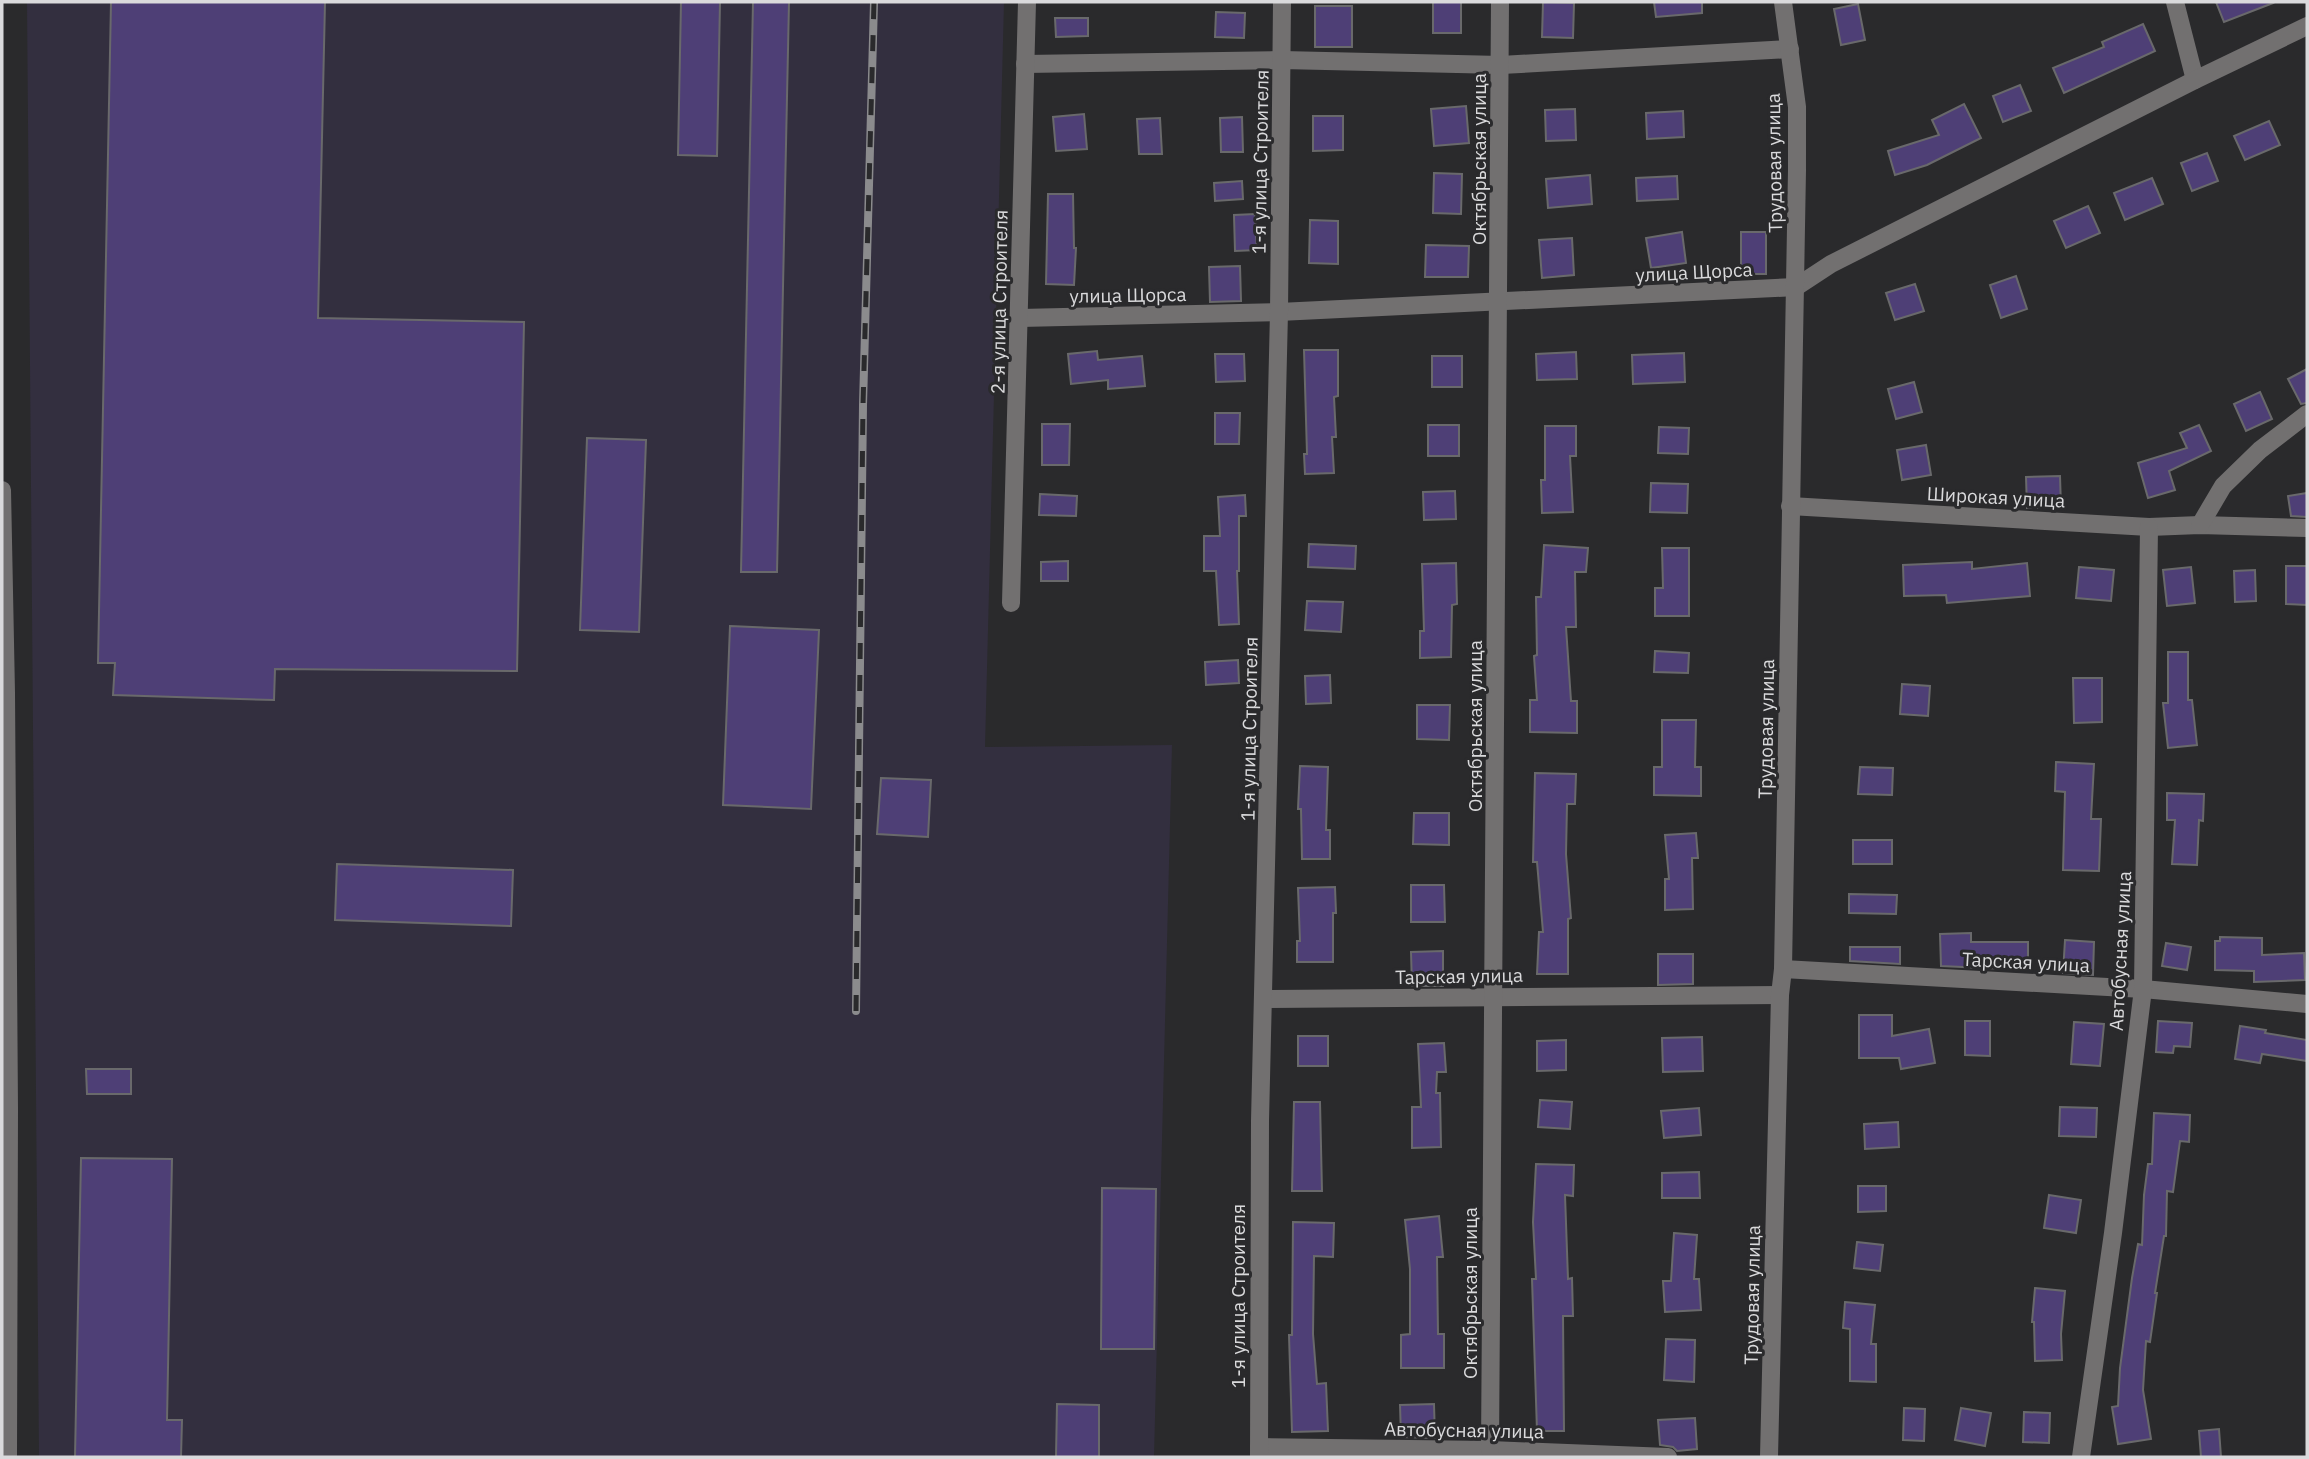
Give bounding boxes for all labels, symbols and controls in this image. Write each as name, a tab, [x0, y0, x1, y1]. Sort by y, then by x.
street label: 1-я улица Строителя	[1246, 70, 1274, 254]
street label: Октябрьская улица	[1467, 73, 1491, 245]
street label: Трудовая улица	[1761, 93, 1787, 233]
street label: 2-я улица Строителя	[985, 210, 1013, 394]
street label: улица Щорса	[1635, 257, 1753, 287]
street label: улица Щорса	[1069, 282, 1187, 308]
street label: Широкая улица	[1926, 481, 2066, 513]
street label: 1-я улица Строителя	[1235, 637, 1263, 821]
street label: Октябрьская улица	[1463, 640, 1487, 812]
street label: Трудовая улица	[1753, 659, 1779, 799]
street label: Автобусная улица	[2104, 870, 2136, 1032]
street label: Тарская улица	[1961, 947, 2091, 977]
street label: Тарская улица	[1395, 963, 1523, 989]
street label: 1-я улица Строителя	[1226, 1204, 1250, 1388]
street label: Октябрьская улица	[1458, 1207, 1482, 1379]
street label: Трудовая улица	[1739, 1225, 1765, 1365]
street label: Автобусная улица	[1384, 1417, 1544, 1443]

